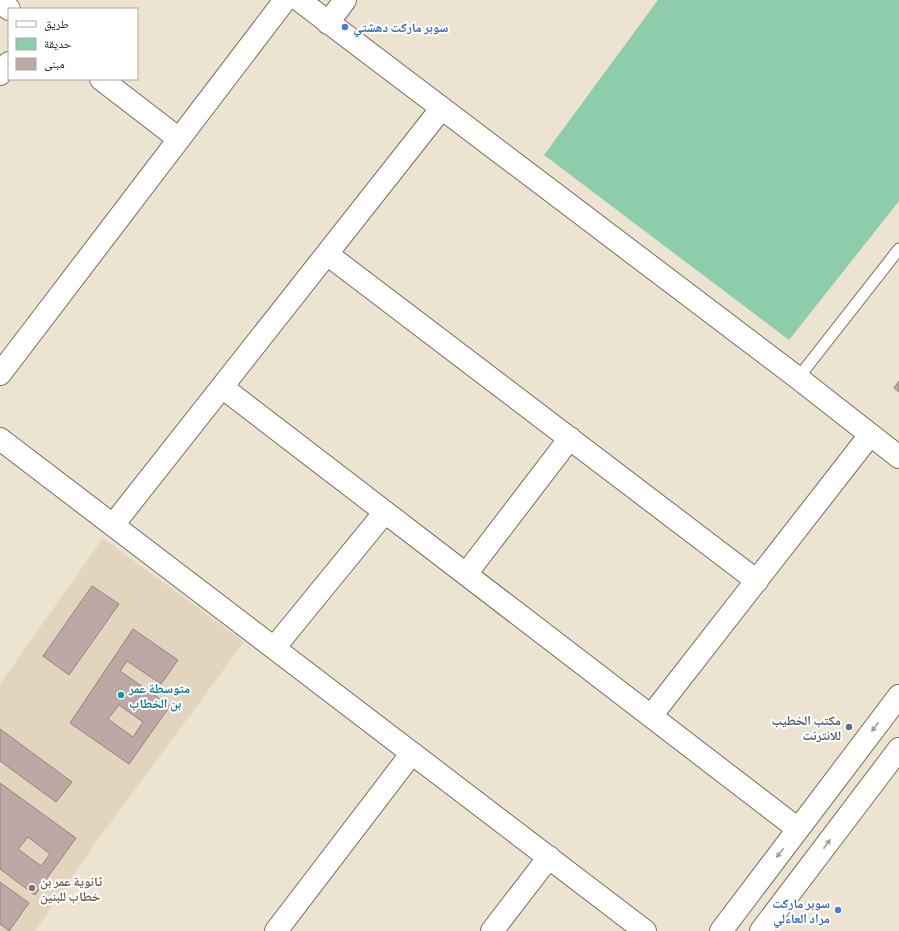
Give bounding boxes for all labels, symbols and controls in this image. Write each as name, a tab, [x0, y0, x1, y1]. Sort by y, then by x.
legend	[8, 8, 138, 80]
text: طريق	[44, 17, 69, 31]
place label: سوبر ماركت دهشتي	[353, 20, 448, 38]
marker: سوبر ماركت دهشتي	[340, 22, 350, 32]
text: حديقة	[44, 37, 72, 51]
text: مبنى	[44, 57, 65, 71]
place label: متوسطة عمر بن الخطاب	[128, 681, 190, 712]
marker: متوسطة عمر بن الخطاب	[116, 690, 126, 700]
place label: مكتب الخطيب للانترنت	[772, 713, 841, 743]
marker: مكتب الخطيب للانترنت	[844, 722, 854, 732]
one-way arrow	[872, 722, 880, 732]
one-way arrow	[822, 839, 831, 850]
one-way arrow	[776, 847, 784, 858]
place label: ثانوية عمر بن خطاب للبنين	[40, 874, 103, 905]
marker: ثانوية عمر بن خطاب للبنين	[27, 883, 37, 893]
place label: سوبر ماركت مراد العاءلي	[772, 896, 830, 929]
marker: سوبر ماركت مراد العاءلي	[833, 905, 843, 915]

